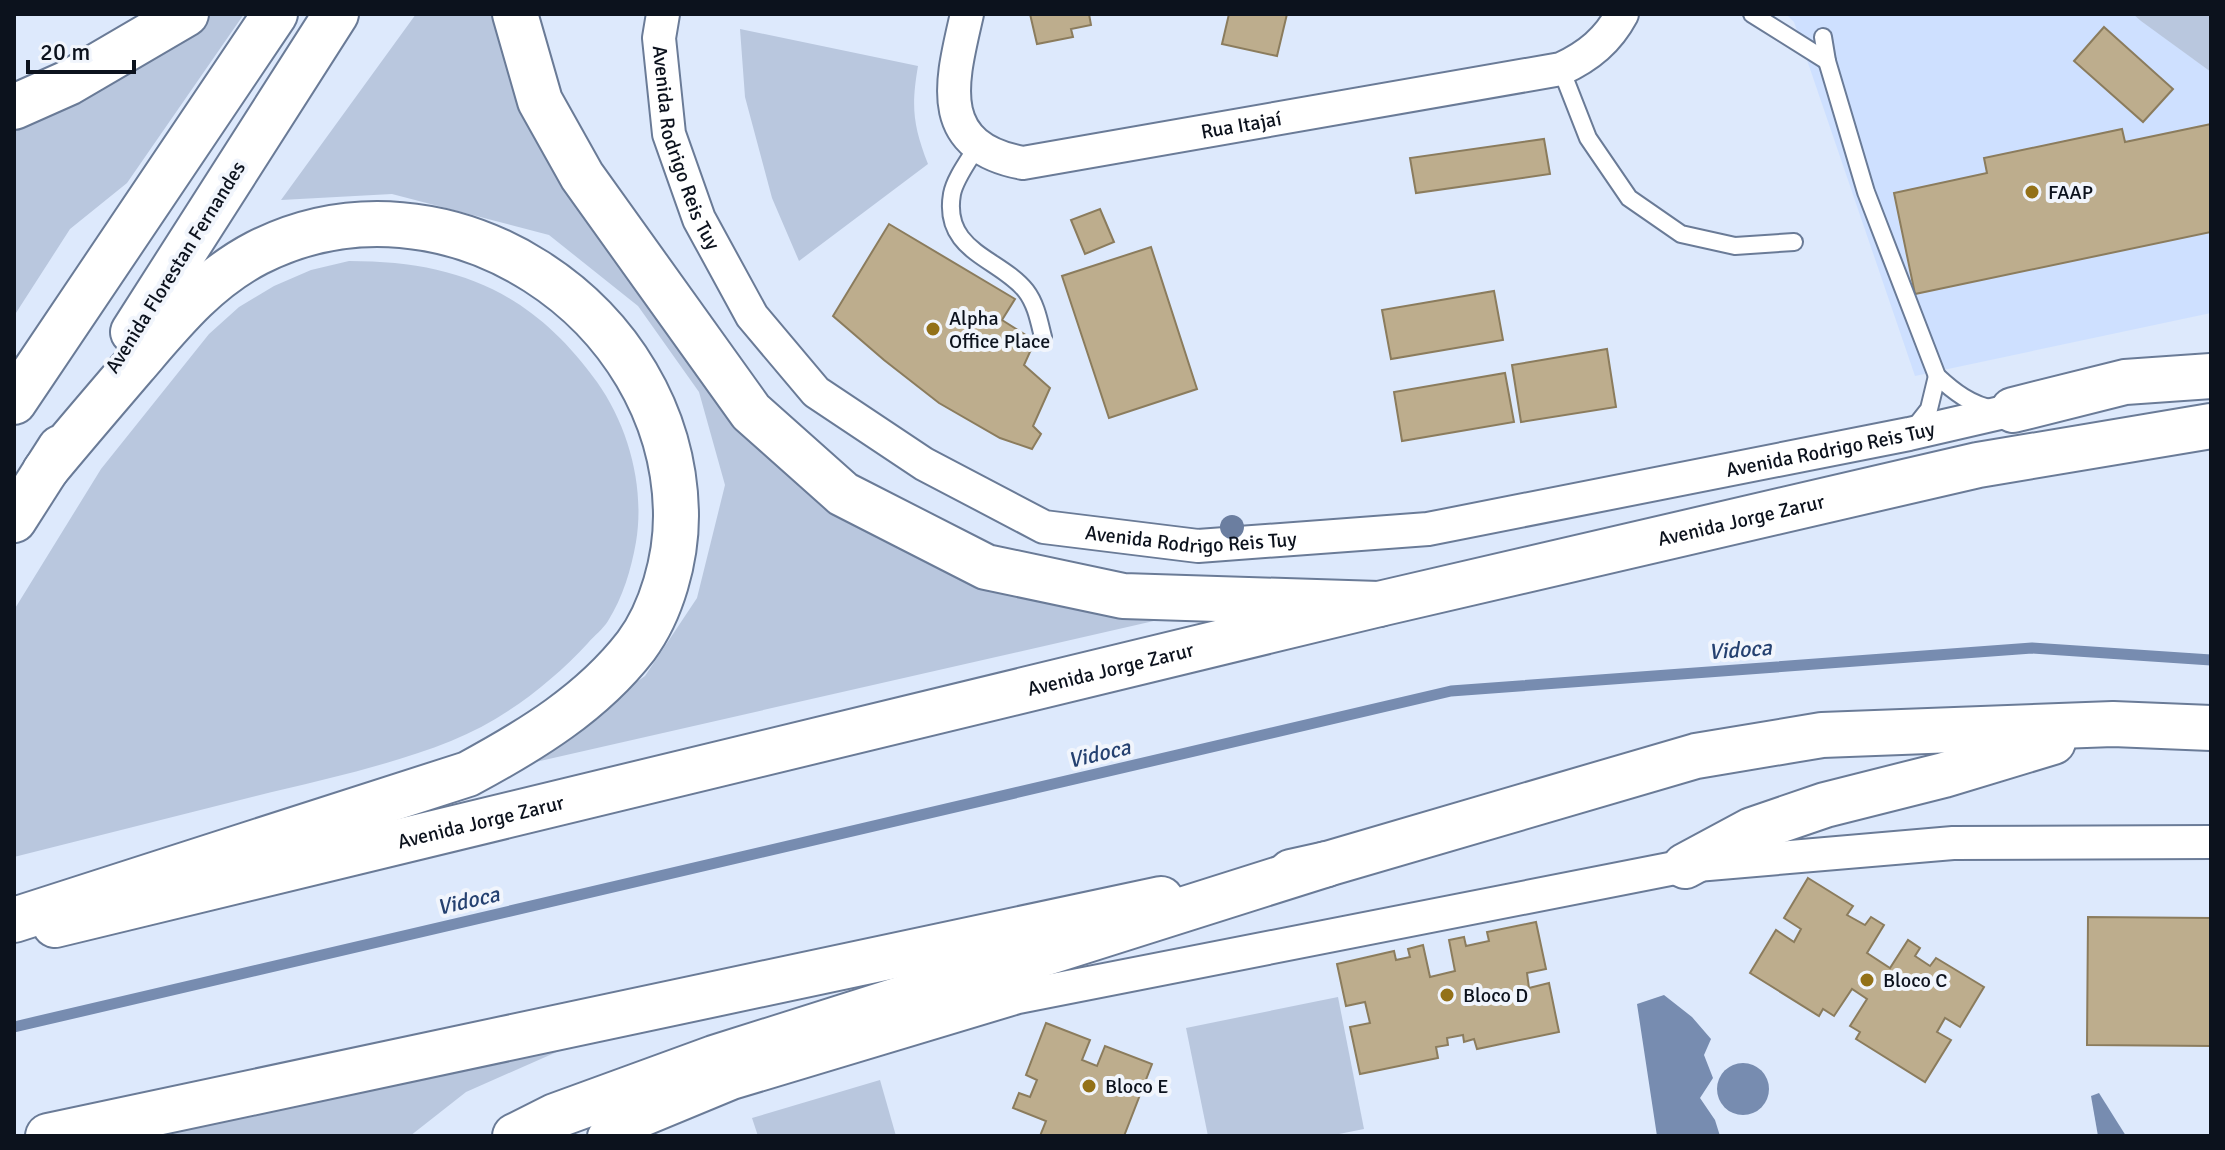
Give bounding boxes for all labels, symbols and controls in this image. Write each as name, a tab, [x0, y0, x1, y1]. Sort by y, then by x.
scale bar	[28, 24, 134, 74]
text: 20 m	[40, 37, 90, 67]
street label: Avenida Rodrigo Reis Tuy	[647, 44, 726, 255]
street label: Rua Itajaí	[1199, 106, 1284, 145]
street label: Avenida Florestan Fernandes	[100, 156, 251, 378]
place label: FAAP	[2048, 180, 2093, 205]
marker: FAAP	[2023, 183, 2041, 201]
place label: Alpha Office Place	[949, 306, 1050, 354]
marker: Alpha Office Place	[924, 320, 942, 338]
street label: Avenida Rodrigo Reis Tuy	[1724, 416, 1938, 483]
street label: Avenida Jorge Zarur	[1655, 489, 1828, 552]
street label: Avenida Rodrigo Reis Tuy	[1084, 520, 1298, 559]
water label: Vidoca	[1708, 634, 1773, 665]
street label: Avenida Jorge Zarur	[1025, 637, 1197, 702]
water label: Vidoca	[1065, 733, 1134, 774]
street label: Avenida Jorge Zarur	[395, 790, 567, 855]
water label: Vidoca	[434, 880, 503, 921]
place label: Bloco C	[1883, 968, 1947, 993]
marker: Bloco C	[1858, 971, 1876, 989]
place label: Bloco D	[1463, 983, 1528, 1008]
marker: Bloco D	[1438, 986, 1456, 1004]
place label: Bloco E	[1105, 1074, 1169, 1099]
marker: Bloco E	[1080, 1077, 1098, 1095]

